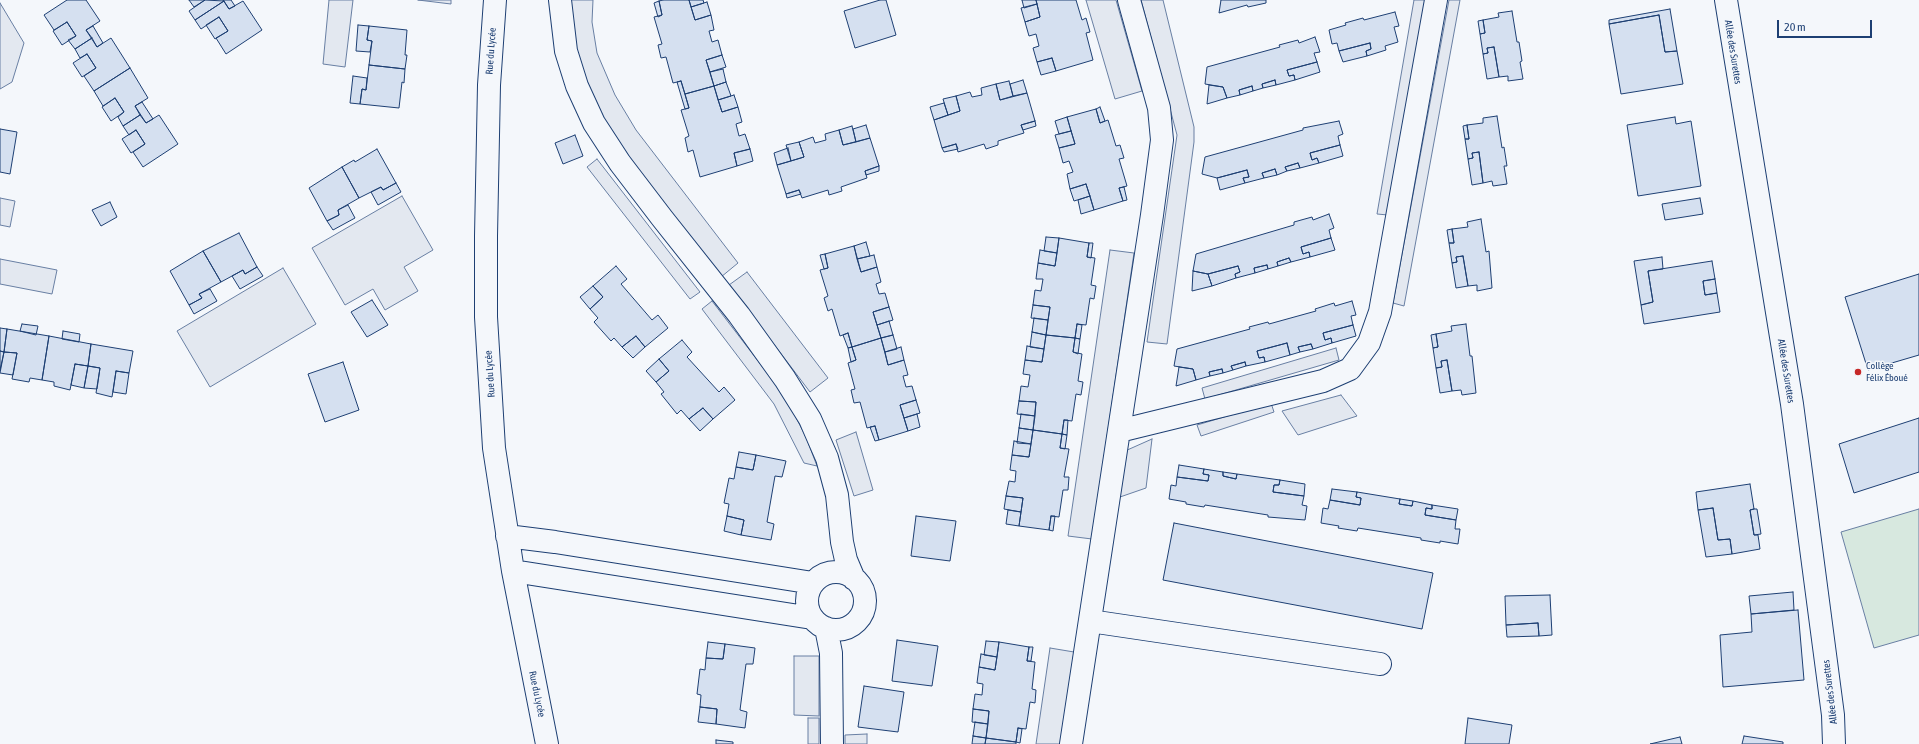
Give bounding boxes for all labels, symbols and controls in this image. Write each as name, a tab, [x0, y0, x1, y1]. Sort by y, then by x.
scale bar	[1779, 12, 1874, 38]
street label: Allée des Surettes	[1722, 19, 1744, 85]
text: 20 m	[1784, 20, 1806, 34]
street label: Rue du Lycée	[483, 27, 499, 75]
street label: Allée des Surettes	[1775, 338, 1797, 404]
street label: Rue du Lycée	[482, 350, 498, 398]
place label: Collège Félix Éboué	[1866, 360, 1908, 384]
marker: Collège Félix Éboué	[1853, 367, 1863, 377]
street label: Allée des Surettes	[1820, 659, 1840, 725]
street label: Rue du Lycée	[526, 670, 548, 718]

